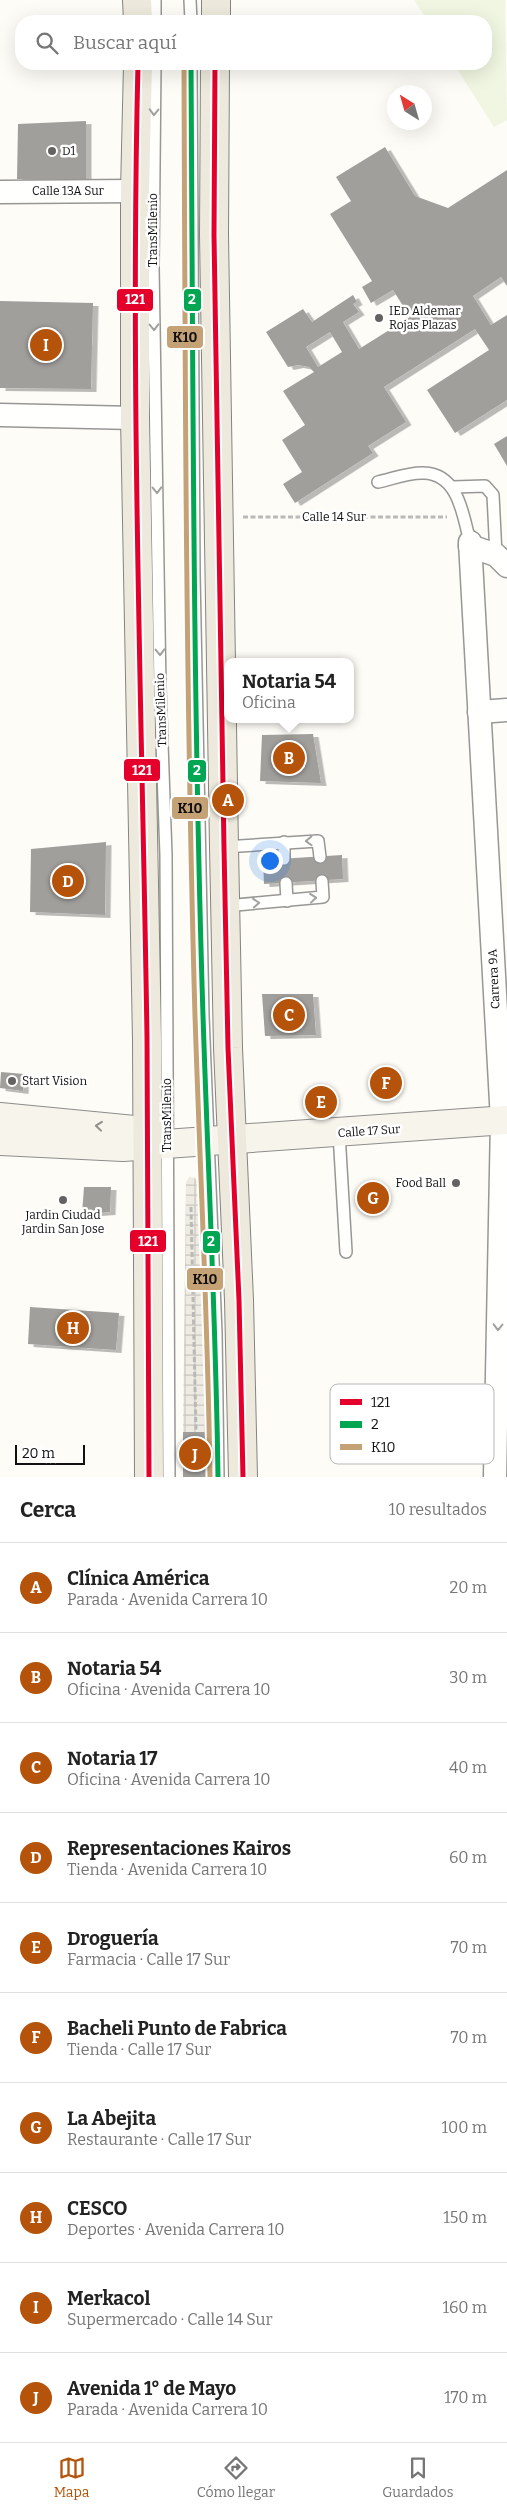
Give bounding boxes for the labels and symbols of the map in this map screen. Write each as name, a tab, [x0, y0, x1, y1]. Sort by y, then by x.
north arrow	[387, 85, 432, 130]
one-way arrow	[148, 109, 159, 117]
place label: D1	[62, 144, 76, 158]
marker: D1	[46, 145, 58, 157]
street label: Calle 13A Sur	[32, 184, 105, 198]
street label: TransMilenio	[146, 193, 160, 267]
line badge: 121	[116, 288, 154, 312]
line badge: 2	[183, 288, 202, 312]
text: 121	[125, 291, 145, 308]
text: 2	[188, 291, 196, 308]
place label: IED Aldemar Rojas Plazas	[389, 304, 461, 332]
marker: IED Aldemar Rojas Plazas	[373, 312, 385, 324]
one-way arrow	[149, 324, 159, 332]
line badge: K10	[166, 325, 204, 349]
pin: I	[30, 326, 62, 364]
text: K10	[173, 329, 198, 346]
one-way arrow	[151, 486, 162, 494]
street label: Calle 14 Sur	[302, 510, 367, 524]
one-way arrow	[155, 649, 165, 657]
street label: TransMilenio	[153, 673, 169, 747]
pin: B	[273, 739, 305, 777]
line badge: 121	[123, 758, 161, 782]
line badge: 2	[187, 759, 207, 783]
text: 121	[132, 762, 152, 779]
text: 2	[193, 762, 201, 779]
pin: A	[212, 781, 244, 819]
line badge: K10	[171, 796, 209, 820]
text: K10	[178, 800, 203, 817]
one-way arrow	[305, 836, 312, 846]
your location	[257, 848, 283, 874]
pin: D	[52, 862, 84, 900]
one-way arrow	[310, 893, 318, 904]
one-way arrow	[252, 898, 260, 909]
street label: Carrera 9A	[485, 948, 503, 1009]
pin: C	[273, 996, 305, 1034]
pin: F	[370, 1064, 402, 1102]
place label: Start Vision	[22, 1074, 87, 1088]
marker: Start Vision	[6, 1075, 18, 1087]
street label: TransMilenio	[160, 1078, 174, 1152]
pin: E	[305, 1083, 337, 1121]
one-way arrow	[95, 1121, 103, 1132]
street label: Calle 17 Sur	[337, 1122, 402, 1140]
place label: Food Ball	[396, 1176, 447, 1190]
marker: Food Ball	[450, 1177, 462, 1189]
pin: G	[357, 1179, 389, 1217]
marker: Jardin Ciudad Jardin San Jose	[57, 1194, 69, 1206]
place label: Jardin Ciudad Jardin San Jose	[21, 1208, 104, 1236]
line badge: 121	[129, 1229, 167, 1253]
line badge: 2	[202, 1230, 221, 1254]
text: 121	[138, 1233, 158, 1250]
text: 2	[207, 1233, 215, 1250]
line badge: K10	[186, 1267, 224, 1291]
text: K10	[193, 1271, 218, 1288]
pin: H	[57, 1309, 89, 1347]
one-way arrow	[493, 1323, 503, 1331]
legend	[330, 1384, 494, 1464]
text: 121	[371, 1394, 390, 1411]
text: 2	[371, 1416, 379, 1433]
pin: J	[179, 1435, 211, 1473]
text: K10	[371, 1439, 396, 1456]
scale bar	[15, 1442, 85, 1465]

